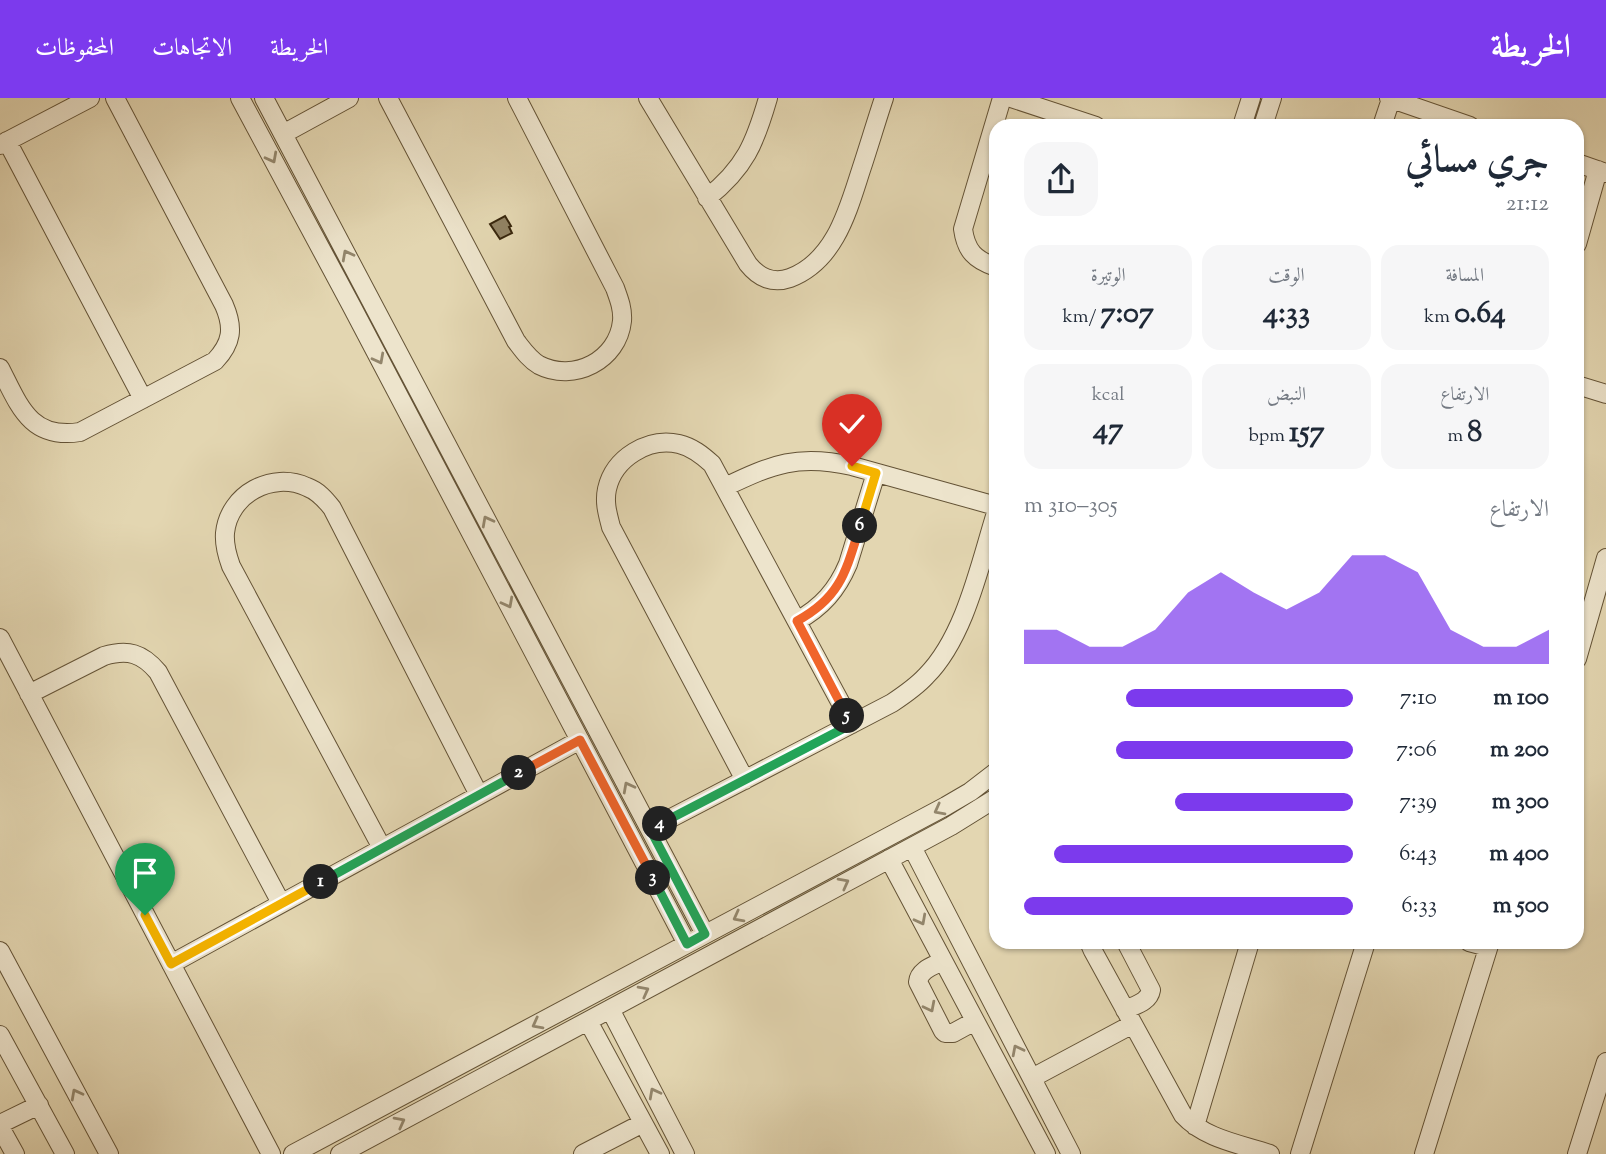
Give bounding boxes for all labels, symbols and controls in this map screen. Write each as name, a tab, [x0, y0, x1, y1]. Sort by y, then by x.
text: الخريطة	[1491, 25, 1571, 73]
text: المحفوظات	[35, 32, 114, 66]
text: الاتجاهات	[152, 32, 232, 66]
text: الخريطة	[270, 32, 329, 66]
text: جري مسائي	[1406, 135, 1549, 189]
button: share	[1024, 142, 1098, 216]
one-way arrow	[264, 151, 277, 163]
text: 21:12	[1506, 188, 1549, 221]
one-way arrow	[341, 250, 355, 262]
text: الوتيرة	[1091, 263, 1126, 290]
text: الوقت	[1268, 263, 1305, 290]
text: المسافة	[1445, 263, 1484, 290]
text: 7:07	[1100, 293, 1154, 336]
text: 4:33	[1263, 293, 1310, 336]
text: 0.64	[1454, 293, 1506, 336]
text: /km	[1062, 304, 1100, 331]
text: km	[1424, 304, 1454, 331]
one-way arrow	[371, 351, 385, 364]
text: kcal	[1092, 382, 1125, 409]
text: النبض	[1267, 382, 1306, 409]
text: الارتفاع	[1440, 382, 1489, 409]
pin	[822, 394, 882, 466]
icon: check	[833, 405, 871, 443]
text: 47	[1093, 409, 1123, 452]
text: 157	[1289, 412, 1325, 455]
text: 8	[1467, 412, 1482, 455]
text: bpm	[1248, 423, 1289, 450]
text: m	[1447, 423, 1467, 450]
text: 305–310 m	[1024, 490, 1118, 523]
text: الارتفاع	[1489, 494, 1549, 527]
pin: 6	[842, 508, 878, 544]
text: 6	[855, 512, 864, 539]
one-way arrow	[482, 516, 496, 528]
one-way arrow	[500, 596, 513, 608]
text: 7:10	[1400, 682, 1437, 715]
text: 100 m	[1493, 682, 1549, 715]
pin: 5	[830, 698, 864, 734]
text: 5	[843, 702, 850, 729]
text: 7:06	[1396, 734, 1437, 767]
text: 200 m	[1490, 734, 1549, 767]
pin: 2	[502, 756, 536, 790]
text: 2	[514, 759, 523, 786]
one-way arrow	[623, 782, 636, 795]
text: 7:39	[1399, 786, 1437, 819]
text: 300 m	[1492, 786, 1549, 819]
one-way arrow	[934, 802, 946, 815]
pin: 4	[642, 806, 678, 842]
text: 4	[655, 810, 664, 837]
text: 6:43	[1399, 838, 1437, 871]
text: 400 m	[1489, 838, 1549, 871]
pin	[115, 843, 175, 915]
icon: arrive	[126, 854, 164, 892]
pin: 3	[636, 860, 670, 896]
pin: 1	[304, 864, 338, 900]
text: 3	[649, 864, 656, 891]
text: 1	[317, 868, 324, 895]
one-way arrow	[837, 878, 849, 892]
text: 6:33	[1401, 890, 1437, 923]
text: 500 m	[1493, 890, 1549, 923]
one-way arrow	[733, 909, 745, 922]
one-way arrow	[913, 912, 926, 925]
one-way arrow	[636, 986, 649, 999]
one-way arrow	[922, 1000, 936, 1012]
one-way arrow	[532, 1015, 545, 1029]
one-way arrow	[1012, 1045, 1026, 1057]
one-way arrow	[648, 1088, 662, 1101]
one-way arrow	[71, 1089, 85, 1101]
one-way arrow	[393, 1117, 405, 1130]

